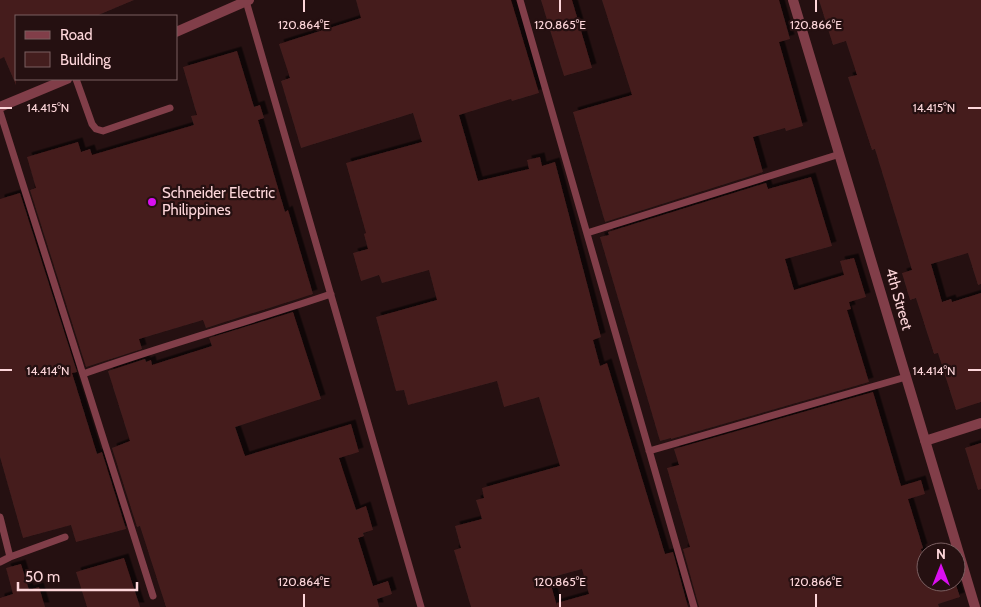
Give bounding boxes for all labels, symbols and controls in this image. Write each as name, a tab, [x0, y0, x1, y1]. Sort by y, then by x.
legend	[15, 15, 178, 80]
text: 120.864°E	[278, 17, 330, 32]
text: 120.865°E	[534, 17, 586, 32]
text: 120.866°E	[790, 17, 842, 32]
text: Road	[60, 26, 93, 44]
text: Building	[60, 51, 111, 69]
text: 14.415°N	[27, 100, 69, 115]
text: 14.415°N	[913, 100, 955, 115]
place label: Schneider Electric Philippines	[162, 184, 275, 219]
marker: Schneider Electric Philippines	[146, 196, 158, 208]
street label: 4th Street	[882, 266, 916, 332]
text: 14.414°N	[27, 363, 69, 378]
text: 14.414°N	[913, 363, 955, 378]
north arrow	[916, 542, 966, 592]
text: N	[936, 545, 946, 563]
scale bar	[18, 560, 136, 592]
text: 50 m	[25, 568, 60, 586]
text: 120.864°E	[278, 574, 330, 589]
text: 120.865°E	[534, 574, 586, 589]
text: 120.866°E	[790, 574, 842, 589]

